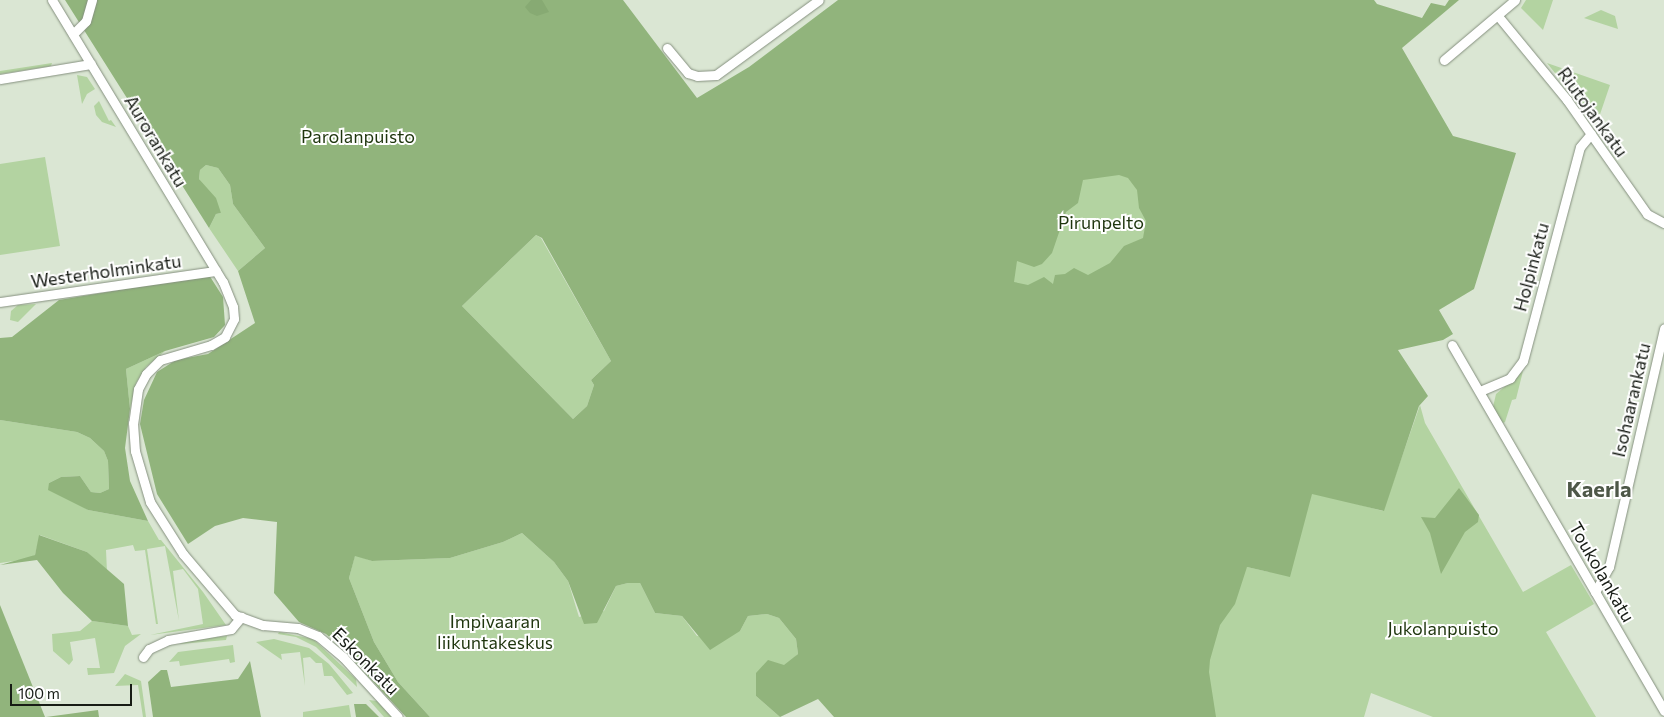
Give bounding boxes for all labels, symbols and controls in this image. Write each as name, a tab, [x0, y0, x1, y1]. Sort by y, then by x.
street label: Riutojankatu	[1553, 63, 1633, 161]
street label: Aurorankatu	[120, 91, 192, 191]
park label: Parolanpuisto	[301, 125, 415, 147]
park label: Pirunpelto	[1058, 211, 1144, 233]
street label: Holpinkatu	[1509, 220, 1553, 314]
street label: Westerholminkatu	[29, 250, 183, 292]
street label: Isohaarankatu	[1607, 341, 1655, 459]
district label: Kaerla	[1566, 476, 1632, 502]
street label: Toukolankatu	[1565, 518, 1639, 626]
park label: Impivaaran liikuntakeskus	[437, 611, 553, 654]
park label: Jukolanpuisto	[1387, 617, 1499, 639]
street label: Eskonkatu	[328, 623, 404, 699]
scale bar	[12, 674, 135, 706]
text: 100 m	[18, 684, 60, 702]

